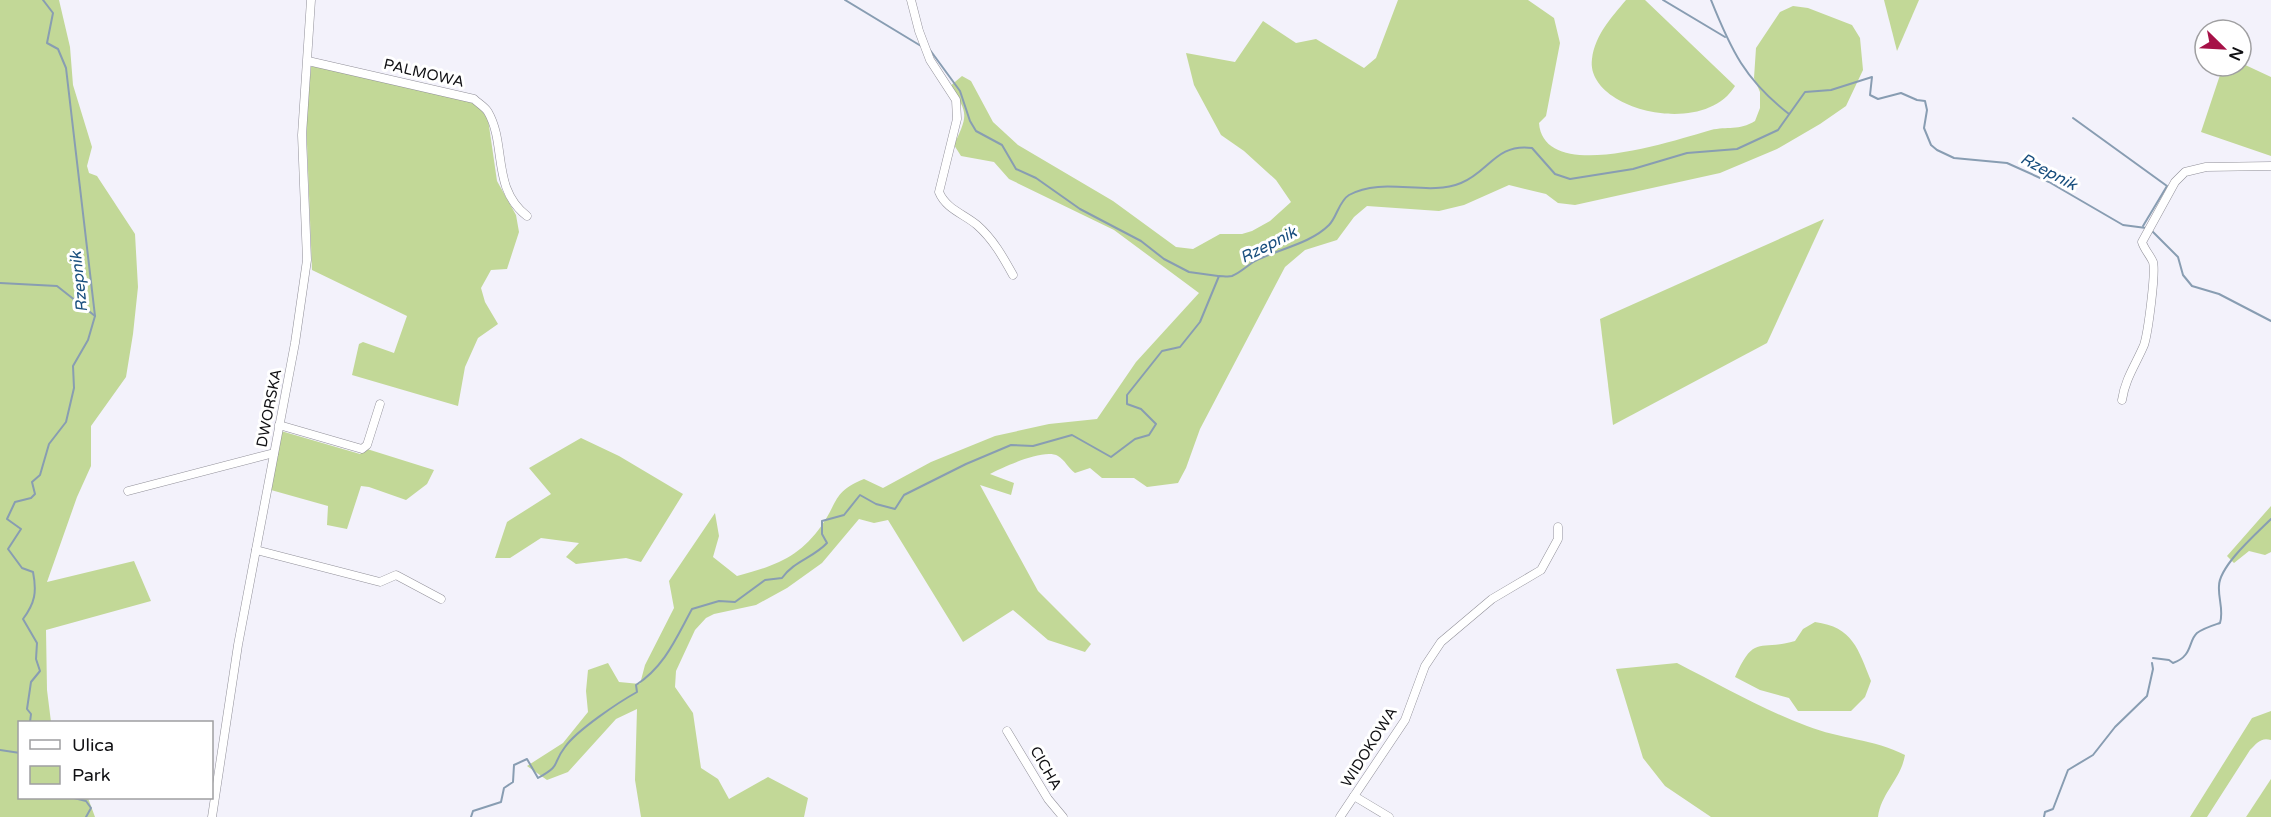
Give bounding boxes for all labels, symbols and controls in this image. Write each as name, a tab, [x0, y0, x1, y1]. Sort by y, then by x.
north arrow	[2193, 18, 2253, 78]
text: N	[2224, 44, 2248, 64]
street label: PALMOWA	[382, 55, 466, 91]
water label: Rzepnik	[2017, 149, 2081, 196]
water label: Rzepnik	[1237, 222, 1301, 268]
water label: Rzepnik	[66, 249, 92, 313]
street label: DWORSKA	[253, 367, 285, 449]
street label: WIDOKOWA	[1337, 704, 1401, 790]
legend	[18, 721, 213, 799]
text: Ulica	[72, 734, 114, 756]
street label: CICHA	[1026, 743, 1066, 793]
text: Park	[72, 764, 111, 786]

